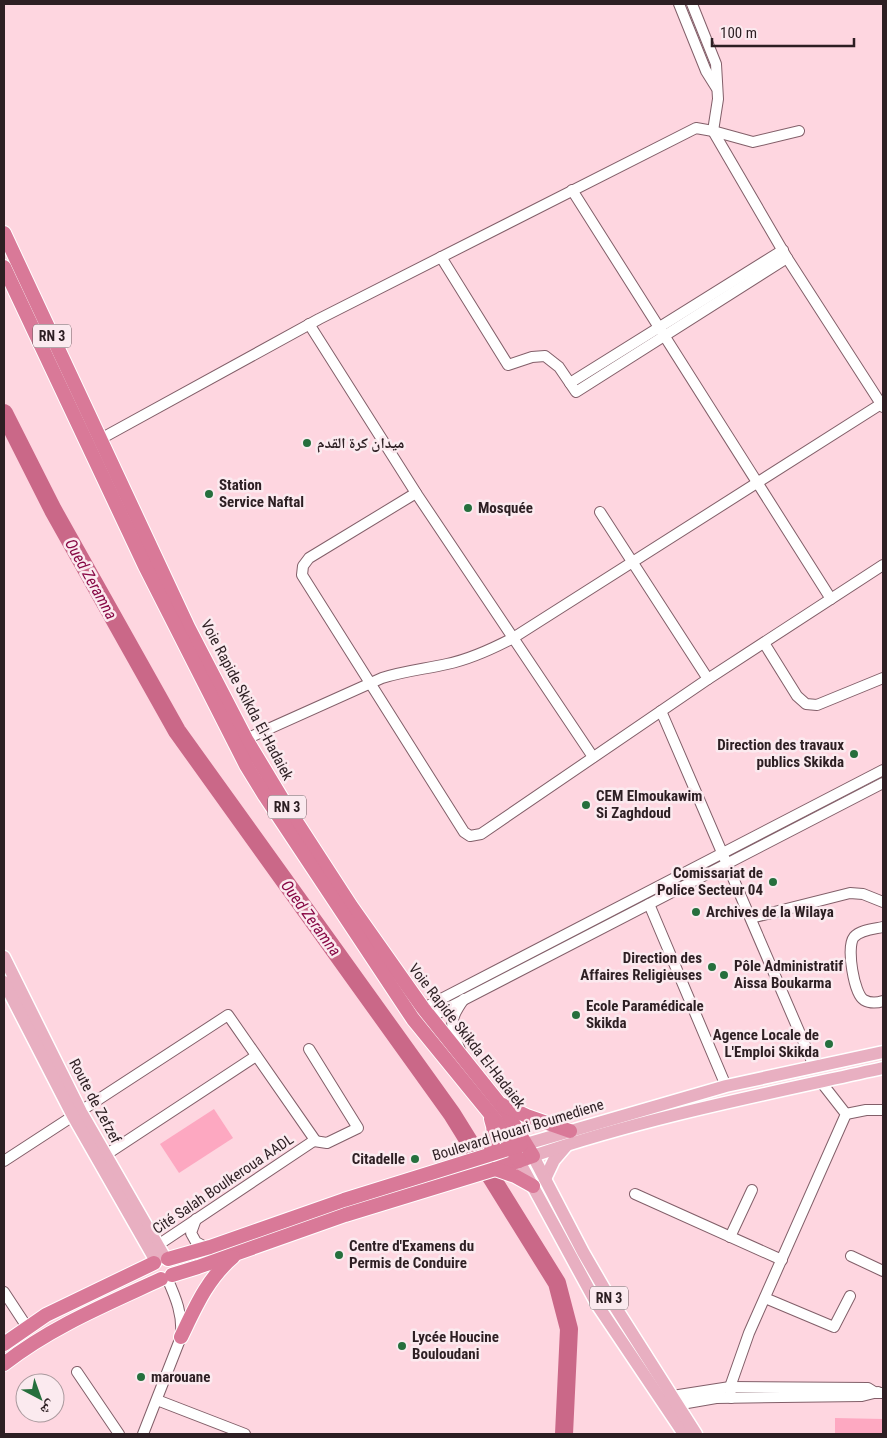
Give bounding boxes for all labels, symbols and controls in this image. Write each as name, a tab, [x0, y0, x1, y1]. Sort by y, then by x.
scale bar	[712, 15, 854, 47]
text: 100 m	[720, 24, 757, 42]
road number: RN 3	[33, 324, 71, 348]
place label: ميدان كرة القدم	[317, 434, 404, 453]
marker: ميدان كرة القدم	[301, 437, 313, 449]
place label: Station Service Naftal	[219, 476, 304, 511]
marker: Station Service Naftal	[203, 488, 215, 500]
place label: Mosquée	[478, 499, 533, 517]
marker: Mosquée	[462, 502, 474, 514]
water label: Oued Zeramna	[61, 535, 121, 623]
street label: Voie Rapide Skikda El-Hadaiek	[197, 617, 297, 783]
place label: Direction des travaux publics Skikda	[717, 736, 844, 771]
marker: Direction des travaux publics Skikda	[848, 748, 860, 760]
place label: CEM Elmoukawim Si Zaghdoud	[596, 787, 703, 822]
road number: RN 3	[268, 796, 306, 819]
marker: CEM Elmoukawim Si Zaghdoud	[580, 799, 592, 811]
place label: Comissariat de Police Secteur 04	[657, 864, 763, 899]
water label: Oued Zeramna	[277, 876, 345, 960]
marker: Comissariat de Police Secteur 04	[767, 876, 779, 888]
place label: Archives de la Wilaya	[706, 903, 834, 921]
marker: Archives de la Wilaya	[690, 906, 702, 918]
place label: Direction des Affaires Religieuses	[580, 949, 702, 984]
place label: Pôle Administratif Aissa Boukarma	[734, 957, 843, 992]
street label: Voie Rapide Skikda El-Hadaiek	[405, 960, 529, 1112]
marker: Direction des Affaires Religieuses	[706, 961, 718, 973]
marker: Pôle Administratif Aissa Boukarma	[718, 969, 730, 981]
place label: Ecole Paramédicale Skikda	[586, 997, 704, 1032]
marker: Ecole Paramédicale Skikda	[570, 1009, 582, 1021]
place label: Agence Locale de L'Emploi Skikda	[713, 1026, 819, 1061]
marker: Agence Locale de L'Emploi Skikda	[823, 1038, 835, 1050]
street label: Route de Zefzef	[65, 1056, 125, 1147]
street label: Boulevard Houari Boumediene	[430, 1095, 606, 1165]
street label: Cité Salah Boulkeroua AADL	[149, 1130, 297, 1238]
place label: Citadelle	[352, 1150, 405, 1168]
marker: Citadelle	[409, 1153, 421, 1165]
place label: Centre d'Examens du Permis de Conduire	[349, 1237, 474, 1272]
marker: Centre d'Examens du Permis de Conduire	[333, 1249, 345, 1261]
road number: RN 3	[590, 1286, 628, 1310]
place label: Lycée Houcine Bouloudani	[412, 1328, 499, 1363]
marker: Lycée Houcine Bouloudani	[396, 1340, 408, 1352]
place label: marouane	[151, 1368, 210, 1386]
marker: marouane	[135, 1371, 147, 1383]
north arrow	[15, 1373, 65, 1423]
text: ش	[37, 1396, 59, 1419]

